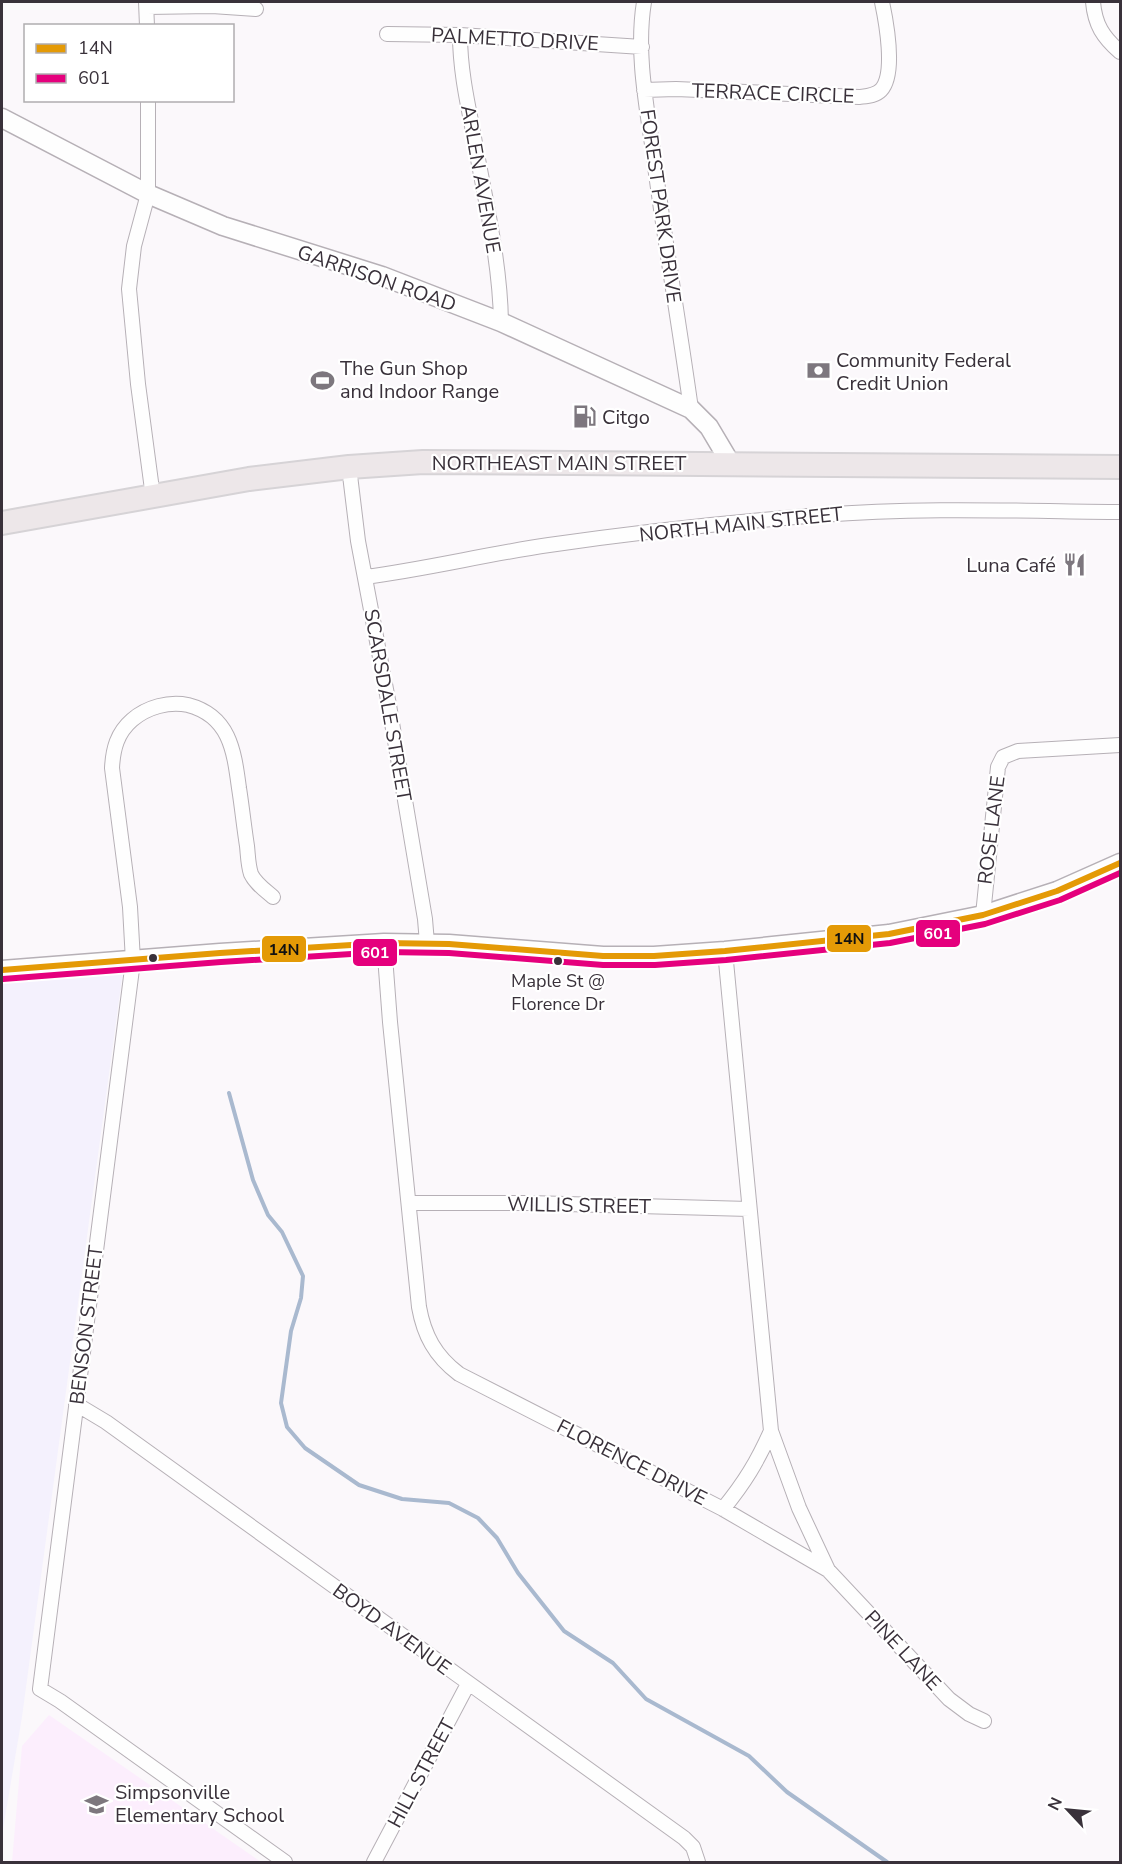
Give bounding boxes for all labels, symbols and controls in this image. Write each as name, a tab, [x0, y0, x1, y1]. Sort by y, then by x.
street label: PALMETTO DRIVE	[430, 22, 600, 57]
legend	[24, 24, 234, 102]
text: 14N	[78, 36, 113, 60]
text: 601	[78, 66, 110, 90]
street label: TERRACE CIRCLE	[691, 77, 855, 110]
street label: ARLEN AVENUE	[454, 103, 507, 255]
street label: FOREST PARK DRIVE	[634, 107, 687, 305]
street label: GARRISON ROAD	[294, 239, 460, 318]
place label: Community Federal Credit Union	[836, 347, 1011, 397]
place label: The Gun Shop and Indoor Range	[340, 355, 499, 405]
bank icon: Community Federal Credit Union	[805, 358, 831, 384]
sports icon: The Gun Shop and Indoor Range	[309, 367, 335, 393]
fuel station icon: Citgo	[571, 404, 597, 430]
place label: Citgo	[602, 404, 650, 431]
street label: NORTHEAST MAIN STREET	[432, 450, 686, 477]
street label: NORTH MAIN STREET	[638, 500, 844, 549]
place label: Luna Café	[966, 552, 1056, 579]
restaurant icon: Luna Café	[1061, 552, 1087, 578]
street label: SCARSDALE STREET	[357, 607, 418, 803]
street label: ROSE LANE	[971, 774, 1012, 886]
line badge: 601	[915, 919, 961, 948]
text: 601	[924, 923, 952, 945]
line badge: 14N	[826, 924, 872, 953]
text: 14N	[833, 928, 865, 950]
line badge: 14N	[261, 935, 307, 963]
line badge: 601	[352, 938, 398, 967]
text: 14N	[268, 939, 300, 961]
text: 601	[361, 942, 389, 964]
unlabelled marker	[147, 952, 159, 964]
marker: Maple St @ Florence Dr	[552, 955, 564, 967]
place label: Maple St @ Florence Dr	[511, 969, 605, 1016]
street label: WILLIS STREET	[507, 1191, 651, 1220]
street label: BENSON STREET	[63, 1244, 110, 1406]
street label: FLORENCE DRIVE	[552, 1413, 712, 1512]
street label: BOYD AVENUE	[327, 1577, 456, 1682]
street label: PINE LANE	[858, 1604, 947, 1696]
street label: HILL STREET	[381, 1714, 461, 1832]
place label: Simpsonville Elementary School	[115, 1779, 284, 1829]
north arrow	[1038, 1780, 1098, 1840]
school or university icon: Simpsonville Elementary School	[84, 1791, 110, 1817]
text: N	[1043, 1794, 1068, 1814]

